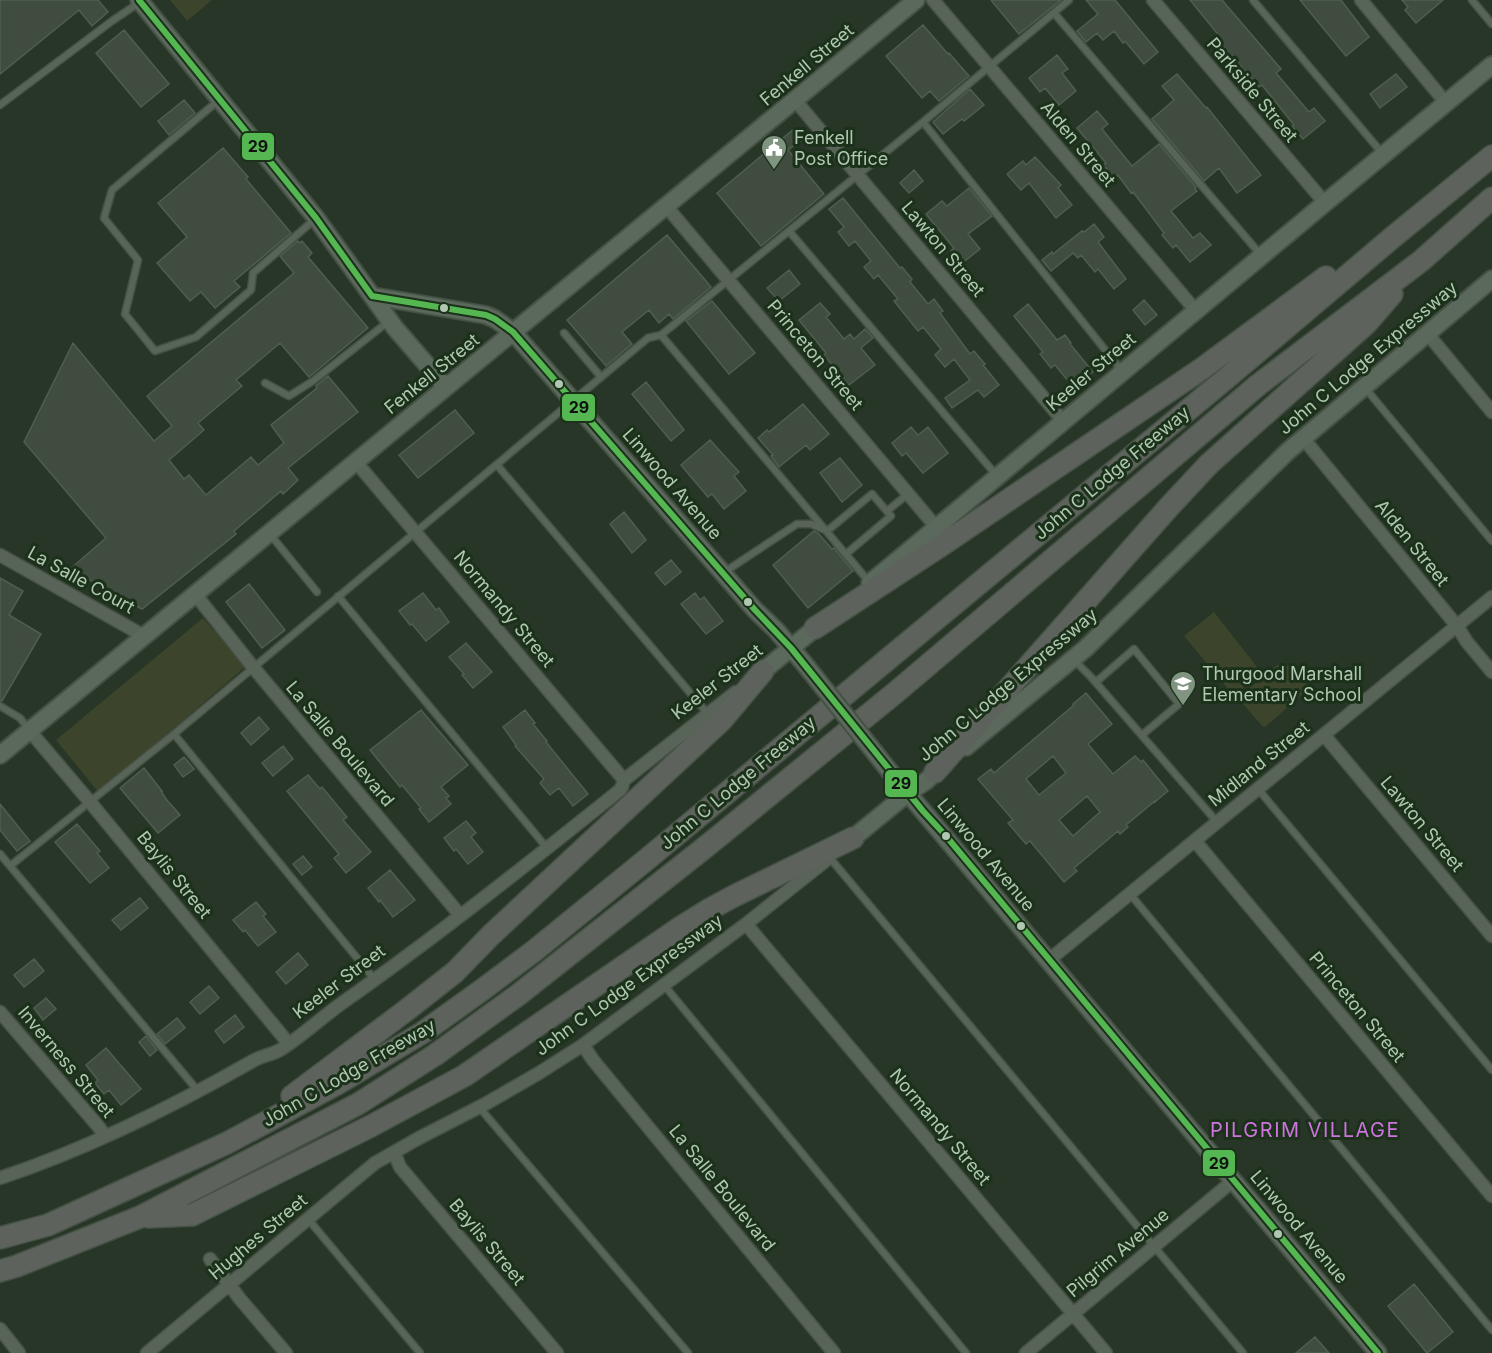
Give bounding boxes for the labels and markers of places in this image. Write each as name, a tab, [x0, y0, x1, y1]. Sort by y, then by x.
place label: Fenkell Post Office	[794, 127, 888, 169]
public building icon: Fenkell Post Office	[759, 133, 789, 171]
unlabelled marker	[438, 302, 450, 314]
unlabelled marker	[553, 378, 565, 390]
unlabelled marker	[742, 596, 754, 608]
place label: Thurgood Marshall Elementary School	[1202, 663, 1362, 705]
school or university icon: Thurgood Marshall Elementary School	[1168, 669, 1198, 707]
unlabelled marker	[940, 830, 952, 842]
unlabelled marker	[1015, 920, 1027, 932]
unlabelled marker	[1272, 1228, 1284, 1240]

